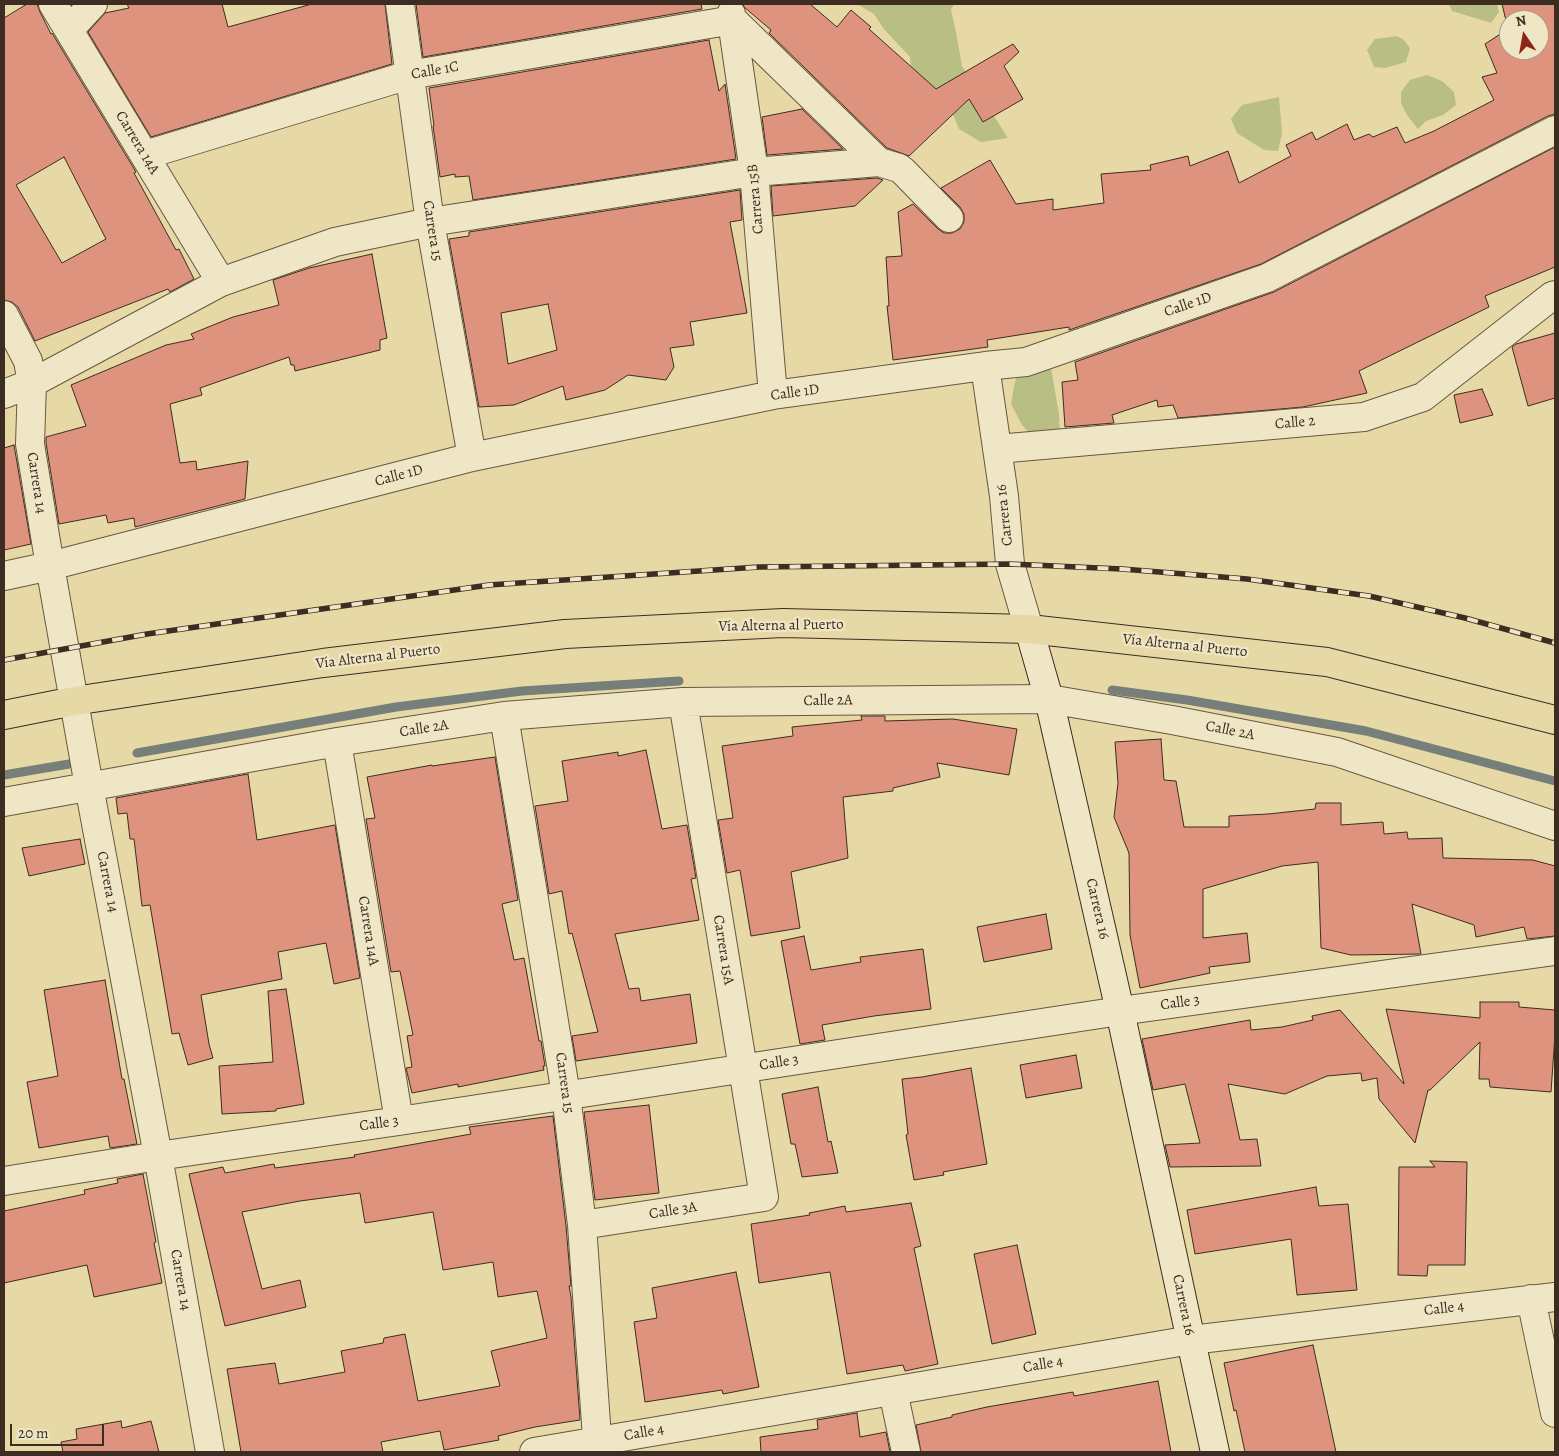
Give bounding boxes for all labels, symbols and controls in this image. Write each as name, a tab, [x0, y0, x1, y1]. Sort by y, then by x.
north arrow	[1499, 10, 1549, 60]
text: N	[1514, 10, 1528, 31]
street label: Calle 1C	[410, 58, 460, 84]
street label: Carrera 14A	[111, 108, 163, 178]
street label: Carrera 15B	[744, 163, 768, 235]
street label: Carrera 15	[418, 199, 446, 263]
street label: Calle 1D	[1162, 289, 1214, 321]
street label: Calle 1D	[769, 381, 821, 405]
street label: Calle 2	[1274, 412, 1316, 434]
street label: Carrera 14	[22, 451, 50, 515]
street label: Calle 1D	[373, 461, 425, 491]
street label: Carrera 16	[993, 483, 1017, 547]
street label: Vía Alterna al Puerto	[718, 616, 844, 636]
street label: Vía Alterna al Puerto	[1122, 630, 1248, 662]
street label: Vía Alterna al Puerto	[315, 640, 441, 674]
street label: Calle 2A	[803, 692, 853, 710]
street label: Calle 2A	[398, 716, 450, 742]
street label: Calle 2A	[1204, 717, 1256, 745]
street label: Carrera 14	[92, 850, 122, 914]
street label: Carrera 16	[1081, 877, 1113, 941]
street label: Carrera 14A	[354, 895, 382, 967]
street label: Carrera 15A	[709, 914, 737, 986]
street label: Calle 3	[1159, 991, 1201, 1015]
street label: Carrera 15	[551, 1051, 577, 1115]
street label: Calle 3	[758, 1051, 800, 1075]
street label: Calle 3	[358, 1112, 400, 1136]
street label: Calle 3A	[648, 1198, 698, 1224]
street label: Carrera 14	[166, 1248, 194, 1312]
street label: Carrera 16	[1168, 1273, 1198, 1337]
street label: Calle 4	[1423, 1298, 1465, 1320]
street label: Calle 4	[1022, 1353, 1064, 1377]
scale bar	[12, 1414, 106, 1446]
street label: Calle 4	[623, 1421, 665, 1445]
text: 20 m	[18, 1423, 49, 1443]

